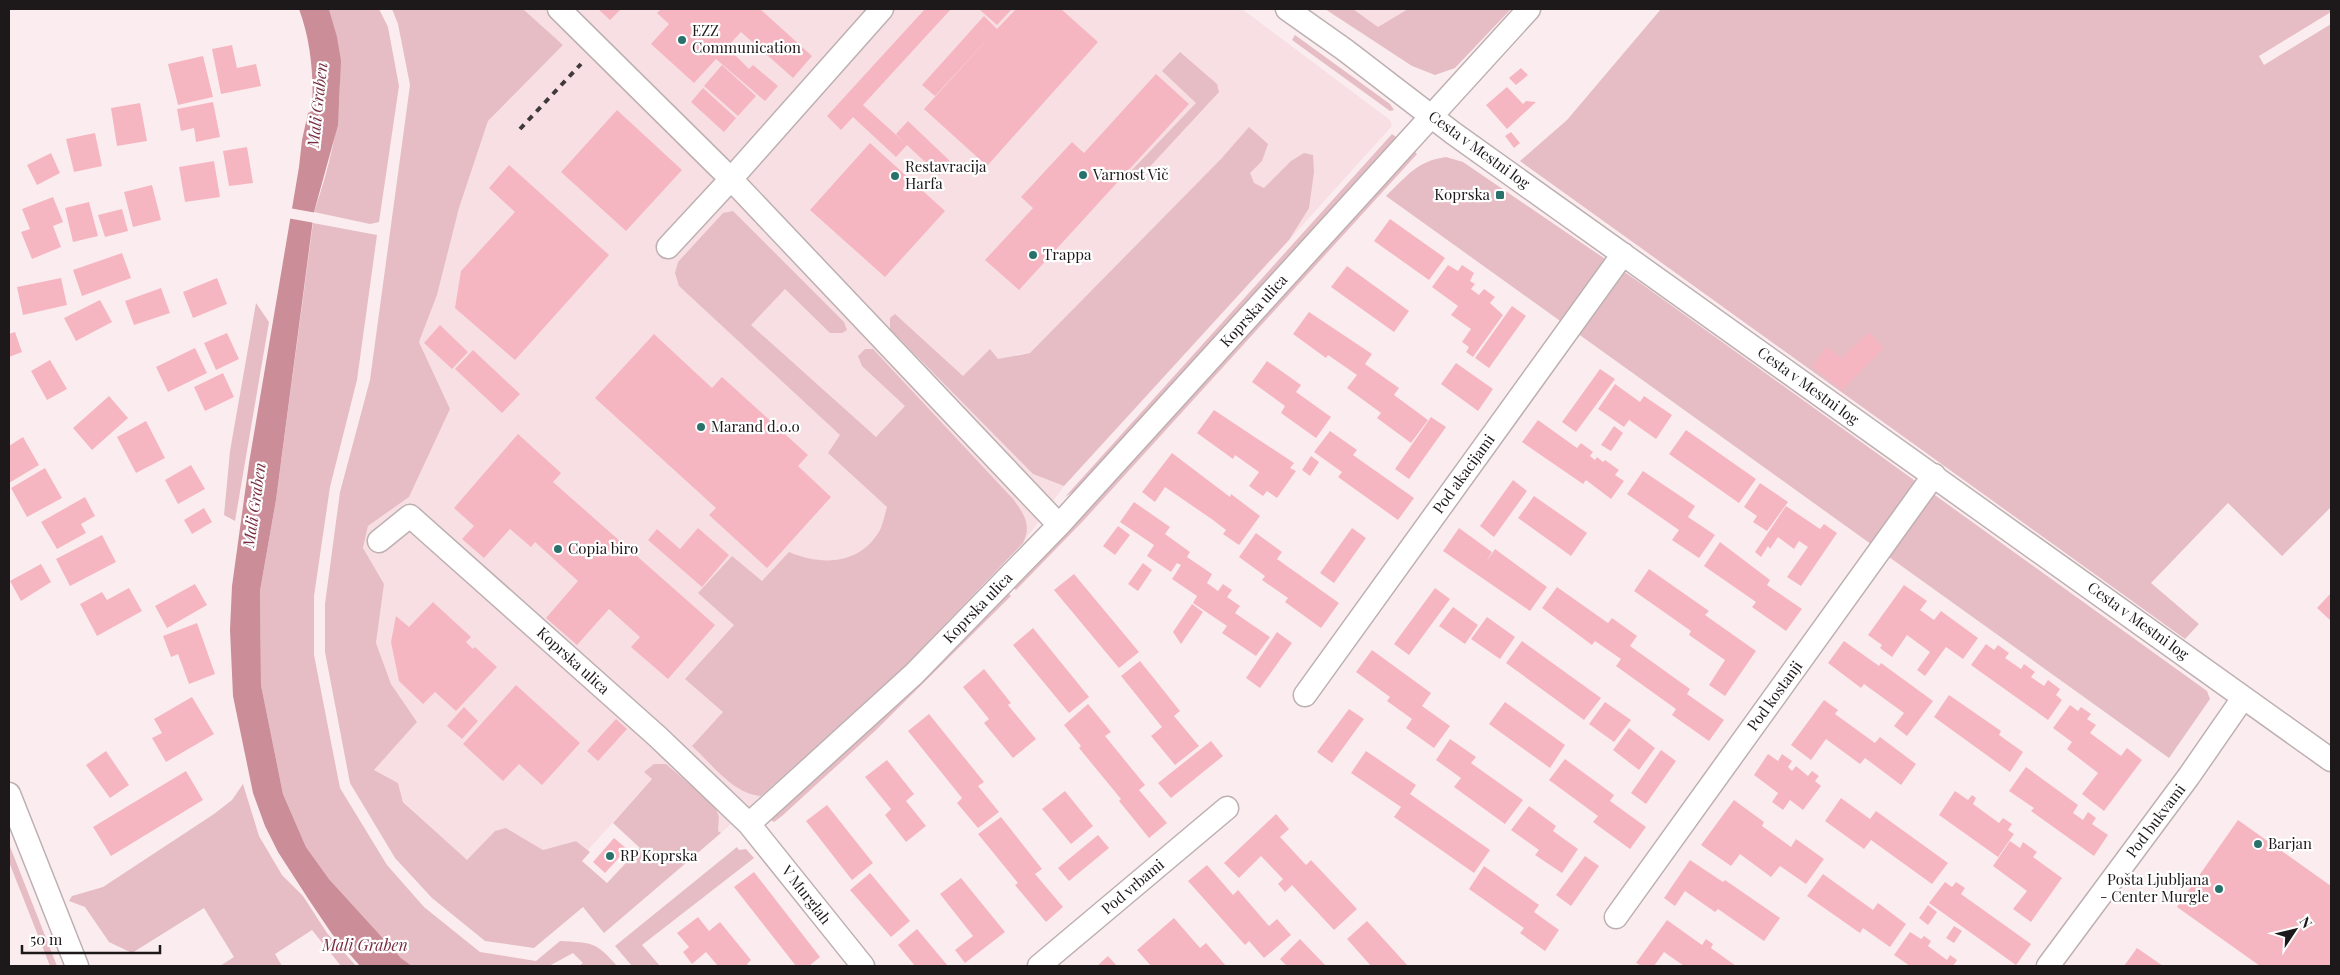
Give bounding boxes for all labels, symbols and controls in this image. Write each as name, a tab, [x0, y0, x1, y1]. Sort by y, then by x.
place label: EZZ Communication	[692, 20, 801, 57]
marker: EZZ Communication	[676, 34, 688, 46]
water label: Mali Graben	[301, 61, 331, 150]
street label: Cesta v Mestni log	[1425, 106, 1534, 193]
place label: Restavracija Harfa	[905, 156, 987, 193]
place label: Varnost Vič	[1092, 164, 1169, 184]
marker: Varnost Vič	[1077, 169, 1089, 181]
marker: Restavracija Harfa	[889, 170, 901, 182]
place label: Koprska	[1434, 184, 1491, 204]
marker: Koprska	[1494, 189, 1506, 201]
place label: Trappa	[1043, 244, 1092, 264]
marker: Trappa	[1027, 249, 1039, 261]
street label: Koprska ulica	[1215, 269, 1292, 351]
street label: Cesta v Mestni log	[1754, 342, 1863, 429]
place label: Marand d.o.o	[711, 416, 800, 436]
marker: Marand d.o.o	[695, 421, 707, 433]
street label: Pod akacijami	[1428, 429, 1499, 517]
water label: Mali Graben	[237, 461, 270, 550]
place label: Copia biro	[568, 538, 638, 558]
marker: Copia biro	[552, 543, 564, 555]
street label: Koprska ulica	[938, 567, 1017, 647]
street label: Cesta v Mestni log	[2084, 577, 2193, 664]
street label: Koprska ulica	[533, 622, 615, 699]
street label: Pod kostanji	[1742, 656, 1807, 734]
street label: Pod bukvami	[2121, 779, 2190, 861]
place label: Barjan	[2268, 833, 2312, 853]
marker: Barjan	[2252, 838, 2264, 850]
place label: RP Koprska	[620, 845, 698, 865]
marker: RP Koprska	[604, 850, 616, 862]
street label: Pod vrbami	[1097, 854, 1168, 918]
street label: V Murglah	[777, 860, 836, 928]
place label: Pošta Ljubljana - Center Murgle	[2100, 869, 2210, 906]
marker: Pošta Ljubljana - Center Murgle	[2213, 883, 2225, 895]
north arrow	[2270, 905, 2320, 955]
text: N	[2295, 913, 2317, 932]
scale bar	[22, 922, 160, 954]
text: 50 m	[30, 929, 63, 949]
water label: Mali Graben	[321, 934, 408, 955]

